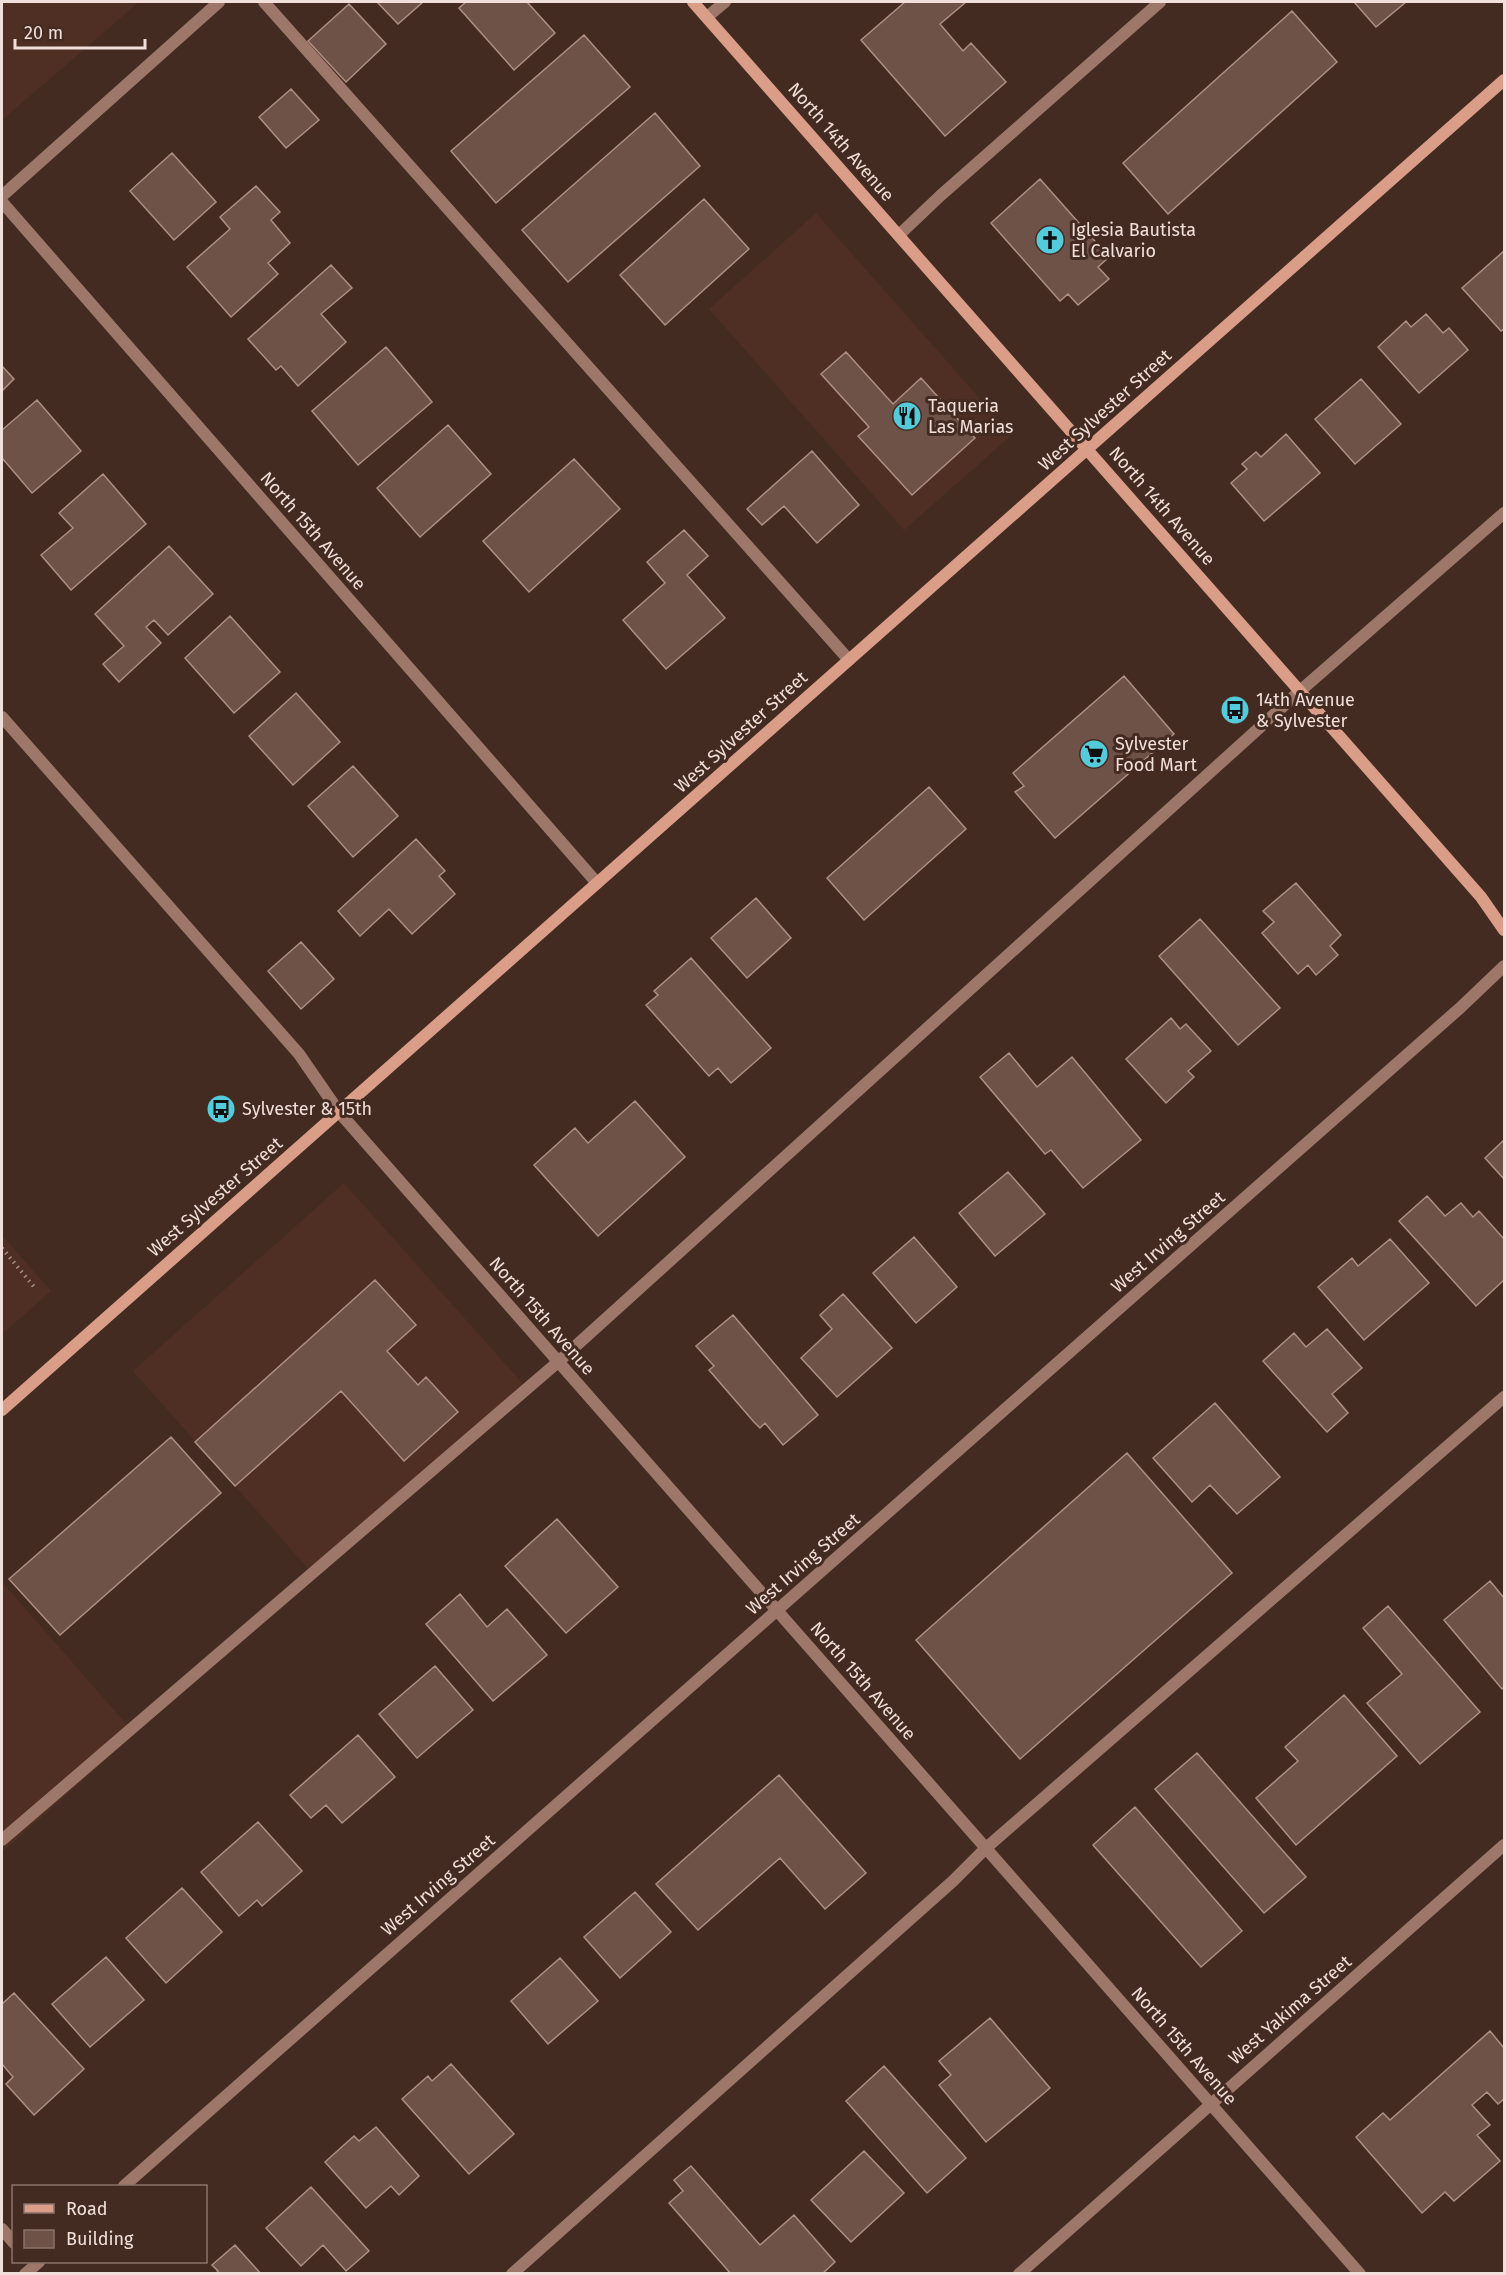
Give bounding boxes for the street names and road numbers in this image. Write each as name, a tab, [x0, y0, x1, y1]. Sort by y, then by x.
street label: North 14th Avenue	[783, 78, 899, 206]
street label: West Sylvester Street	[1034, 344, 1176, 476]
street label: North 14th Avenue	[1104, 442, 1220, 570]
street label: North 15th Avenue	[256, 467, 370, 595]
street label: West Sylvester Street	[670, 666, 812, 798]
street label: West Sylvester Street	[143, 1132, 287, 1262]
street label: West Irving Street	[1106, 1186, 1230, 1297]
street label: North 15th Avenue	[485, 1252, 599, 1380]
street label: West Irving Street	[741, 1508, 865, 1619]
street label: North 15th Avenue	[806, 1617, 920, 1745]
street label: West Irving Street	[376, 1829, 500, 1940]
street label: West Yakima Street	[1224, 1950, 1356, 2069]
street label: North 15th Avenue	[1127, 1982, 1241, 2110]

